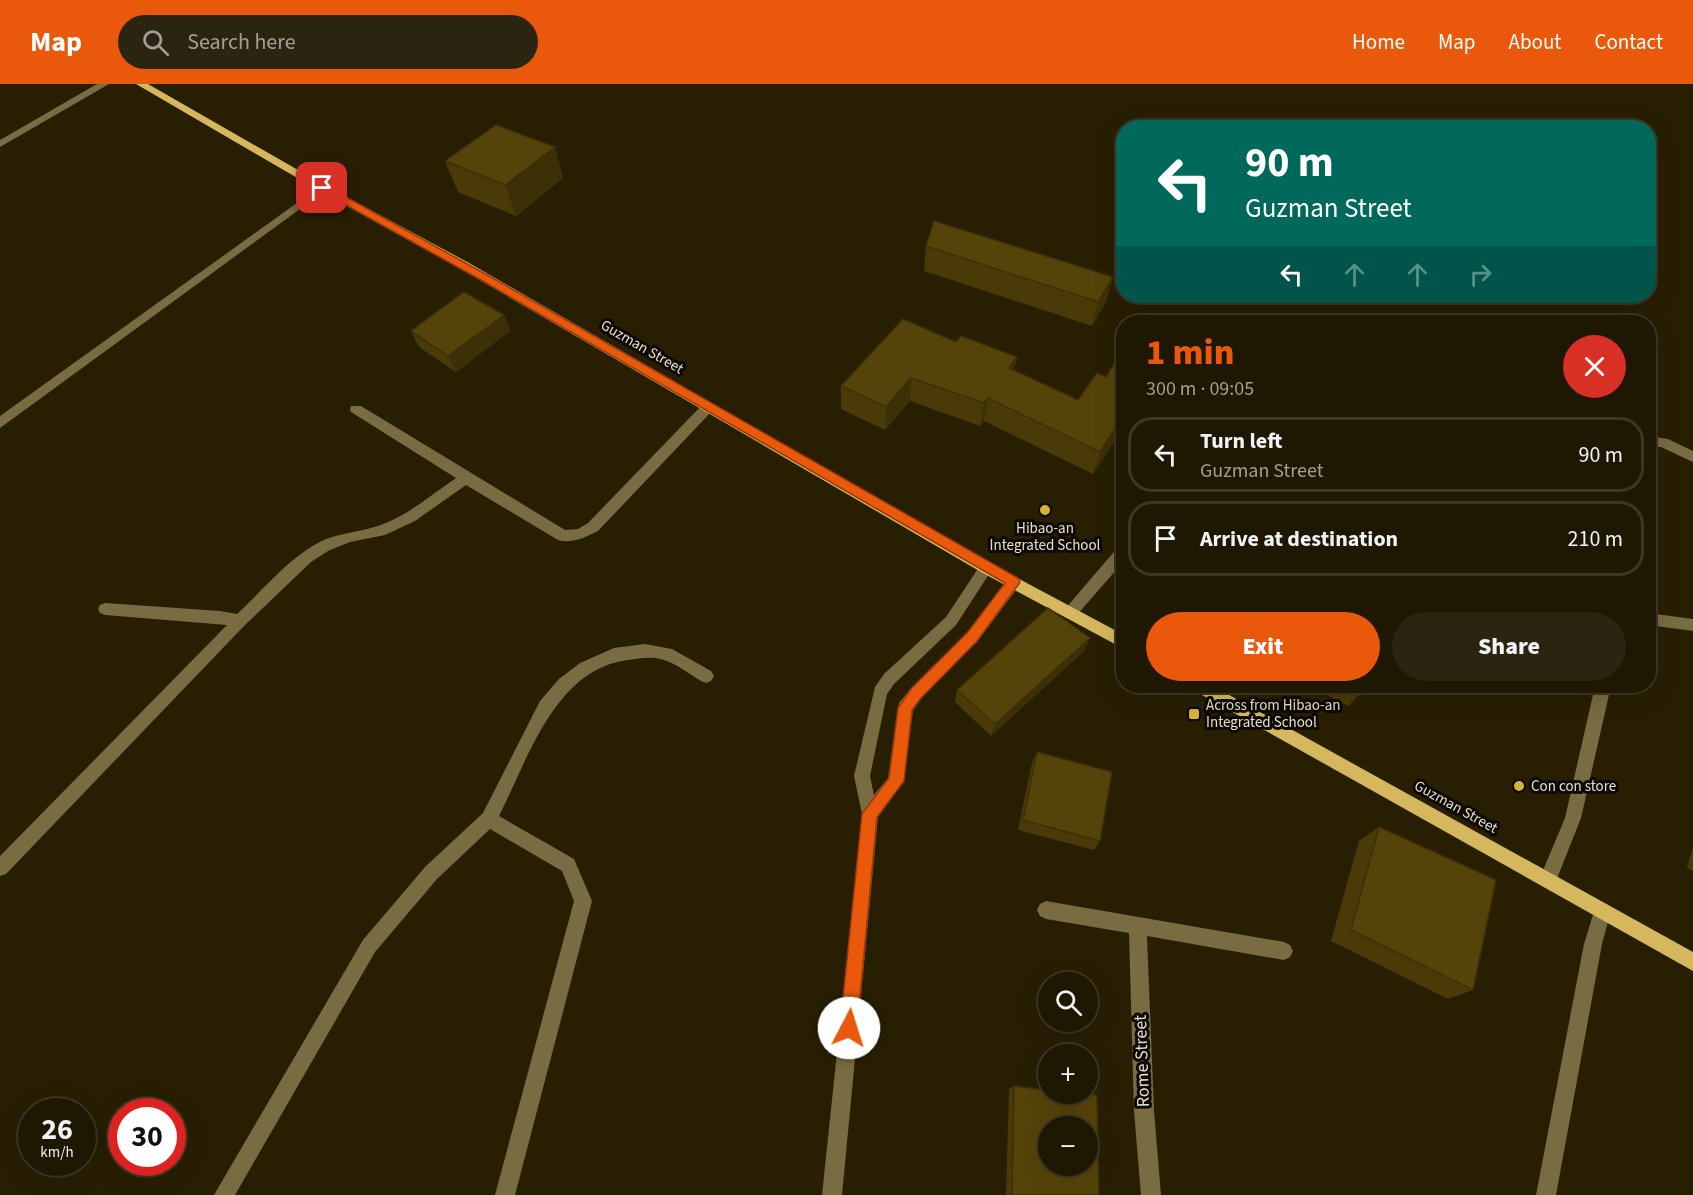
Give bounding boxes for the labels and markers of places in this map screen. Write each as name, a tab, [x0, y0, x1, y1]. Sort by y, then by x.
pin	[296, 162, 347, 213]
marker: Hibao-an Integrated School	[1038, 503, 1052, 517]
place label: Hibao-an Integrated School	[990, 518, 1101, 556]
place label: Across from Hibao-an Integrated School	[1206, 695, 1340, 733]
marker: Across from Hibao-an Integrated School	[1187, 707, 1201, 721]
place label: Con con store	[1531, 776, 1616, 797]
marker: Con con store	[1512, 779, 1526, 793]

